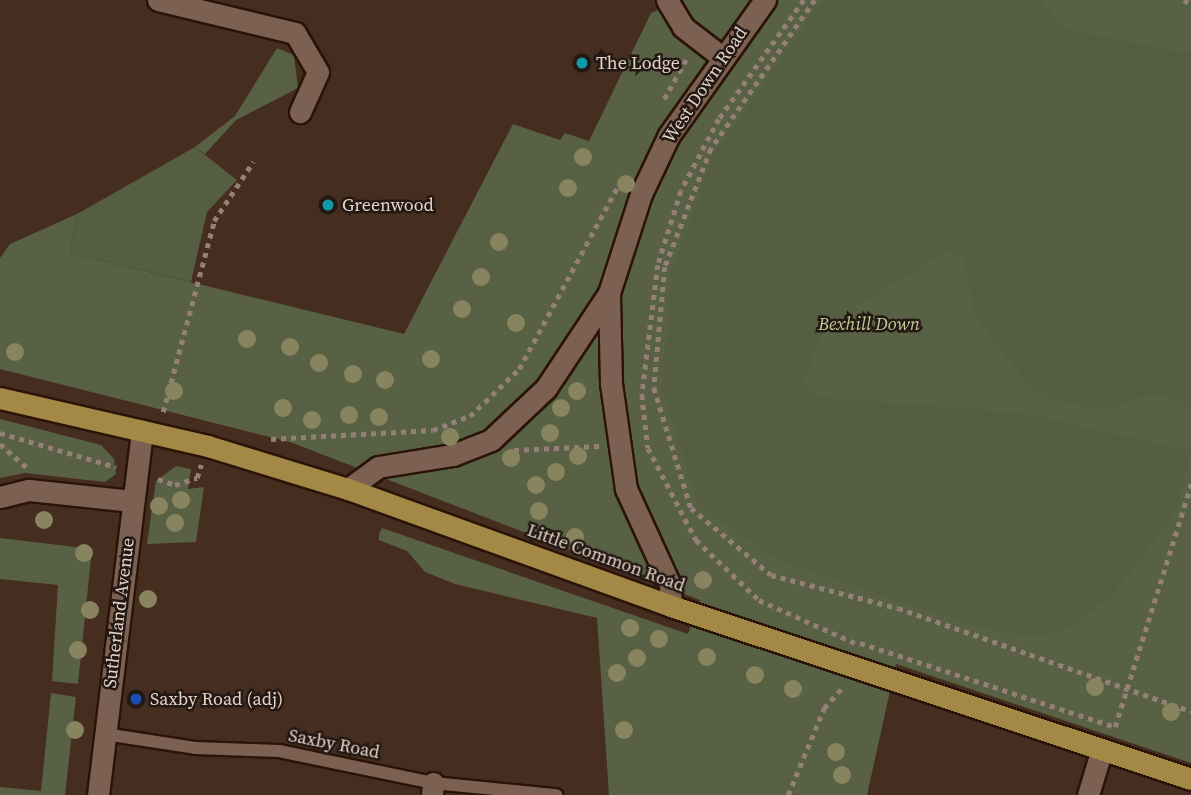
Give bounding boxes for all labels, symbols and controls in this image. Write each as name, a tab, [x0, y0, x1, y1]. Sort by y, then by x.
street label: West Down Road	[658, 23, 752, 147]
place label: The Lodge	[596, 52, 680, 74]
marker: The Lodge	[574, 55, 590, 71]
place label: Greenwood	[342, 194, 434, 216]
marker: Greenwood	[320, 197, 336, 213]
park label: Bexhill Down	[818, 313, 920, 335]
street label: Little Common Road	[524, 519, 688, 597]
street label: Sutherland Avenue	[99, 537, 139, 689]
place label: Saxby Road (adj)	[150, 688, 283, 710]
marker: Saxby Road (adj)	[128, 691, 144, 707]
street label: Saxby Road	[287, 725, 381, 763]

